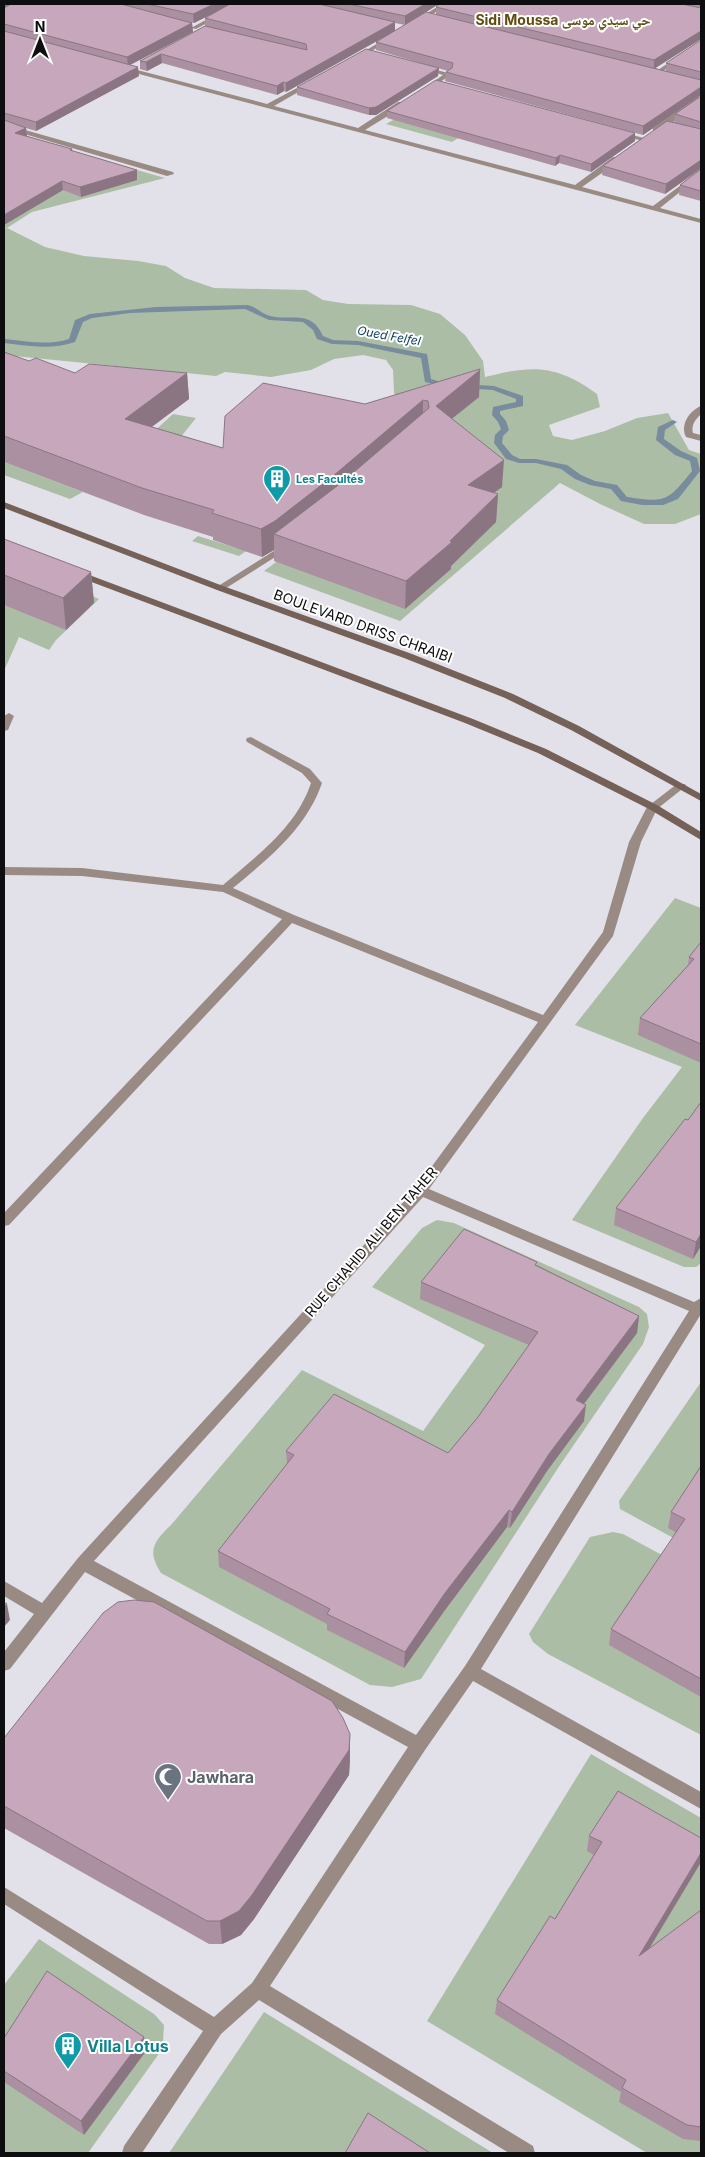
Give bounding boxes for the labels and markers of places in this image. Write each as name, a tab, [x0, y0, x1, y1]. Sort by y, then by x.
building icon: Les Facultés	[262, 464, 292, 503]
place label: Les Facultés	[296, 472, 363, 486]
mosque icon: Jawhara	[153, 1762, 183, 1801]
place label: Jawhara	[187, 1767, 254, 1787]
building icon: Villa Lotus	[53, 2031, 83, 2070]
place label: Villa Lotus	[87, 2036, 169, 2056]

